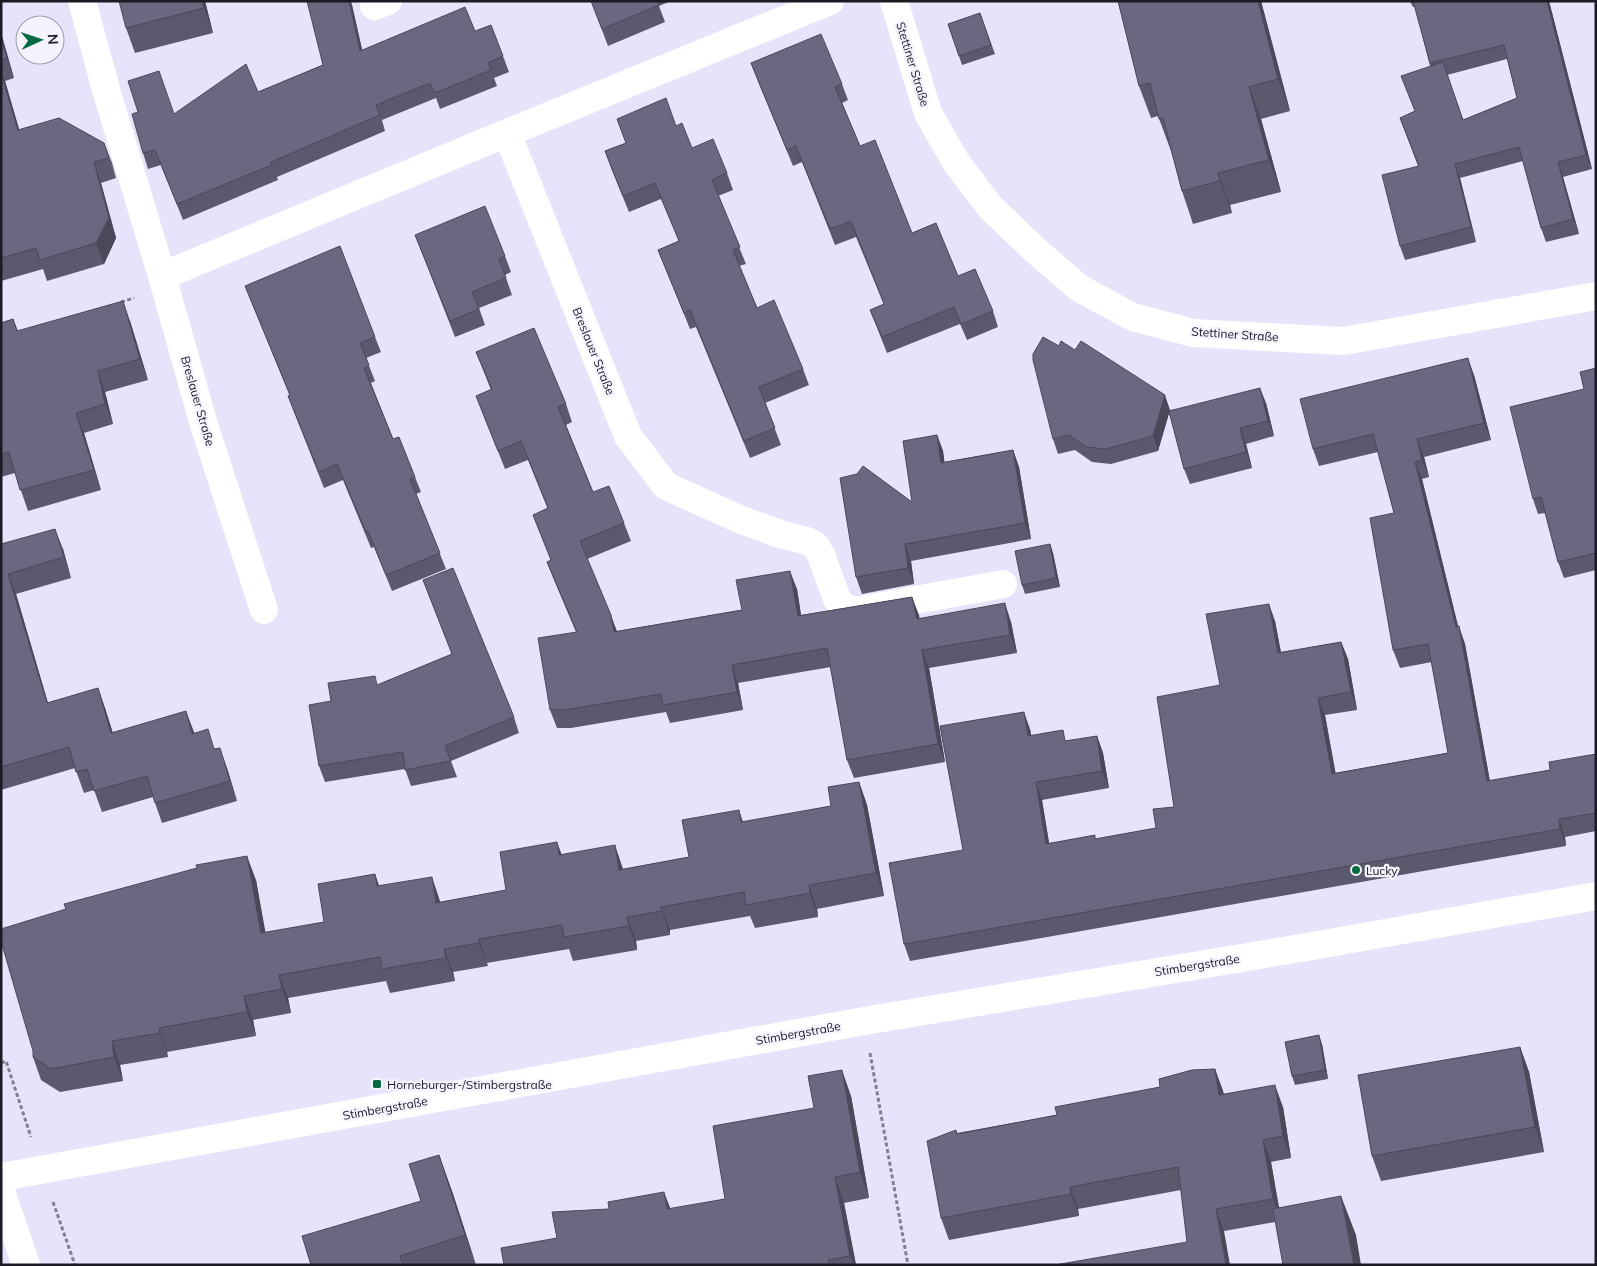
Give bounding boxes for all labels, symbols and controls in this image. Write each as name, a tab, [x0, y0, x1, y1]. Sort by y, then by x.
north arrow	[15, 15, 65, 65]
street label: Stettiner Straße	[893, 20, 933, 108]
text: N	[44, 34, 62, 45]
street label: Breslauer Straße	[570, 305, 618, 397]
street label: Stettiner Straße	[1191, 323, 1279, 345]
street label: Breslauer Straße	[178, 354, 218, 448]
place label: Lucky	[1366, 863, 1398, 878]
marker: Lucky	[1350, 864, 1362, 876]
street label: Stimbergstraße	[1153, 951, 1241, 979]
street label: Stimbergstraße	[754, 1018, 842, 1048]
place label: Horneburger-/Stimbergstraße	[387, 1077, 552, 1092]
marker: Horneburger-/Stimbergstraße	[371, 1078, 383, 1090]
street label: Stimbergstraße	[341, 1093, 429, 1123]

